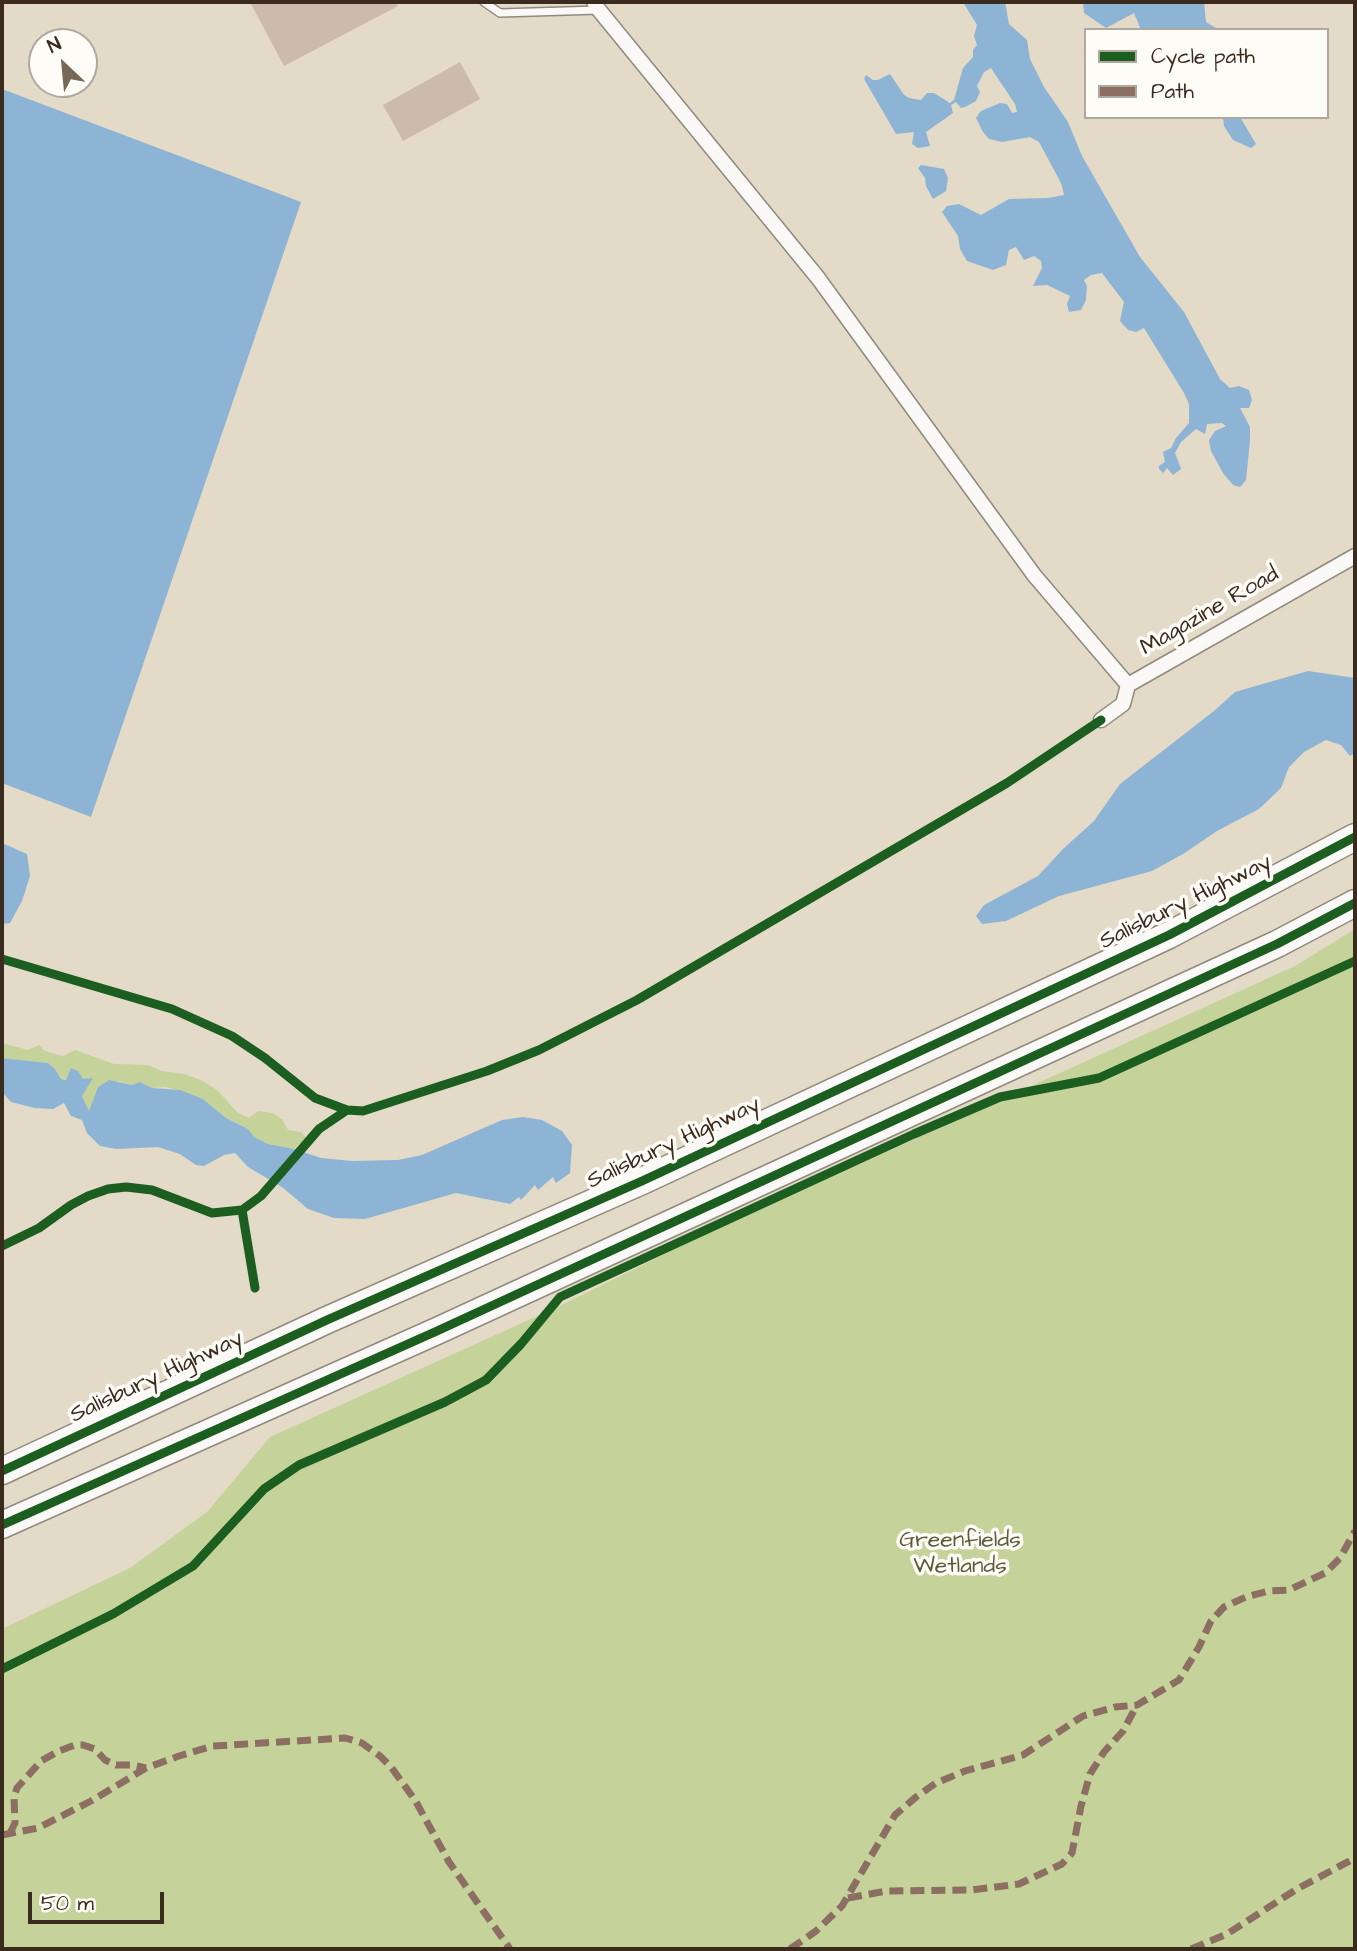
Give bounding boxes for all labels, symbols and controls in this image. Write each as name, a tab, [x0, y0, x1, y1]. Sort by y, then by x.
north arrow	[28, 28, 98, 98]
legend	[1084, 28, 1329, 119]
text: N	[43, 31, 66, 60]
text: Cycle path	[1151, 42, 1255, 71]
text: Path	[1151, 77, 1194, 106]
street label: Magazine Road	[1136, 561, 1284, 663]
street label: Salisbury Highway	[1096, 849, 1276, 957]
street label: Salisbury Highway	[583, 1092, 765, 1196]
street label: Salisbury Highway	[66, 1326, 248, 1430]
park label: Greenfields Wetlands	[899, 1527, 1021, 1581]
scale bar	[32, 1878, 168, 1922]
text: 50 m	[41, 1889, 94, 1918]

